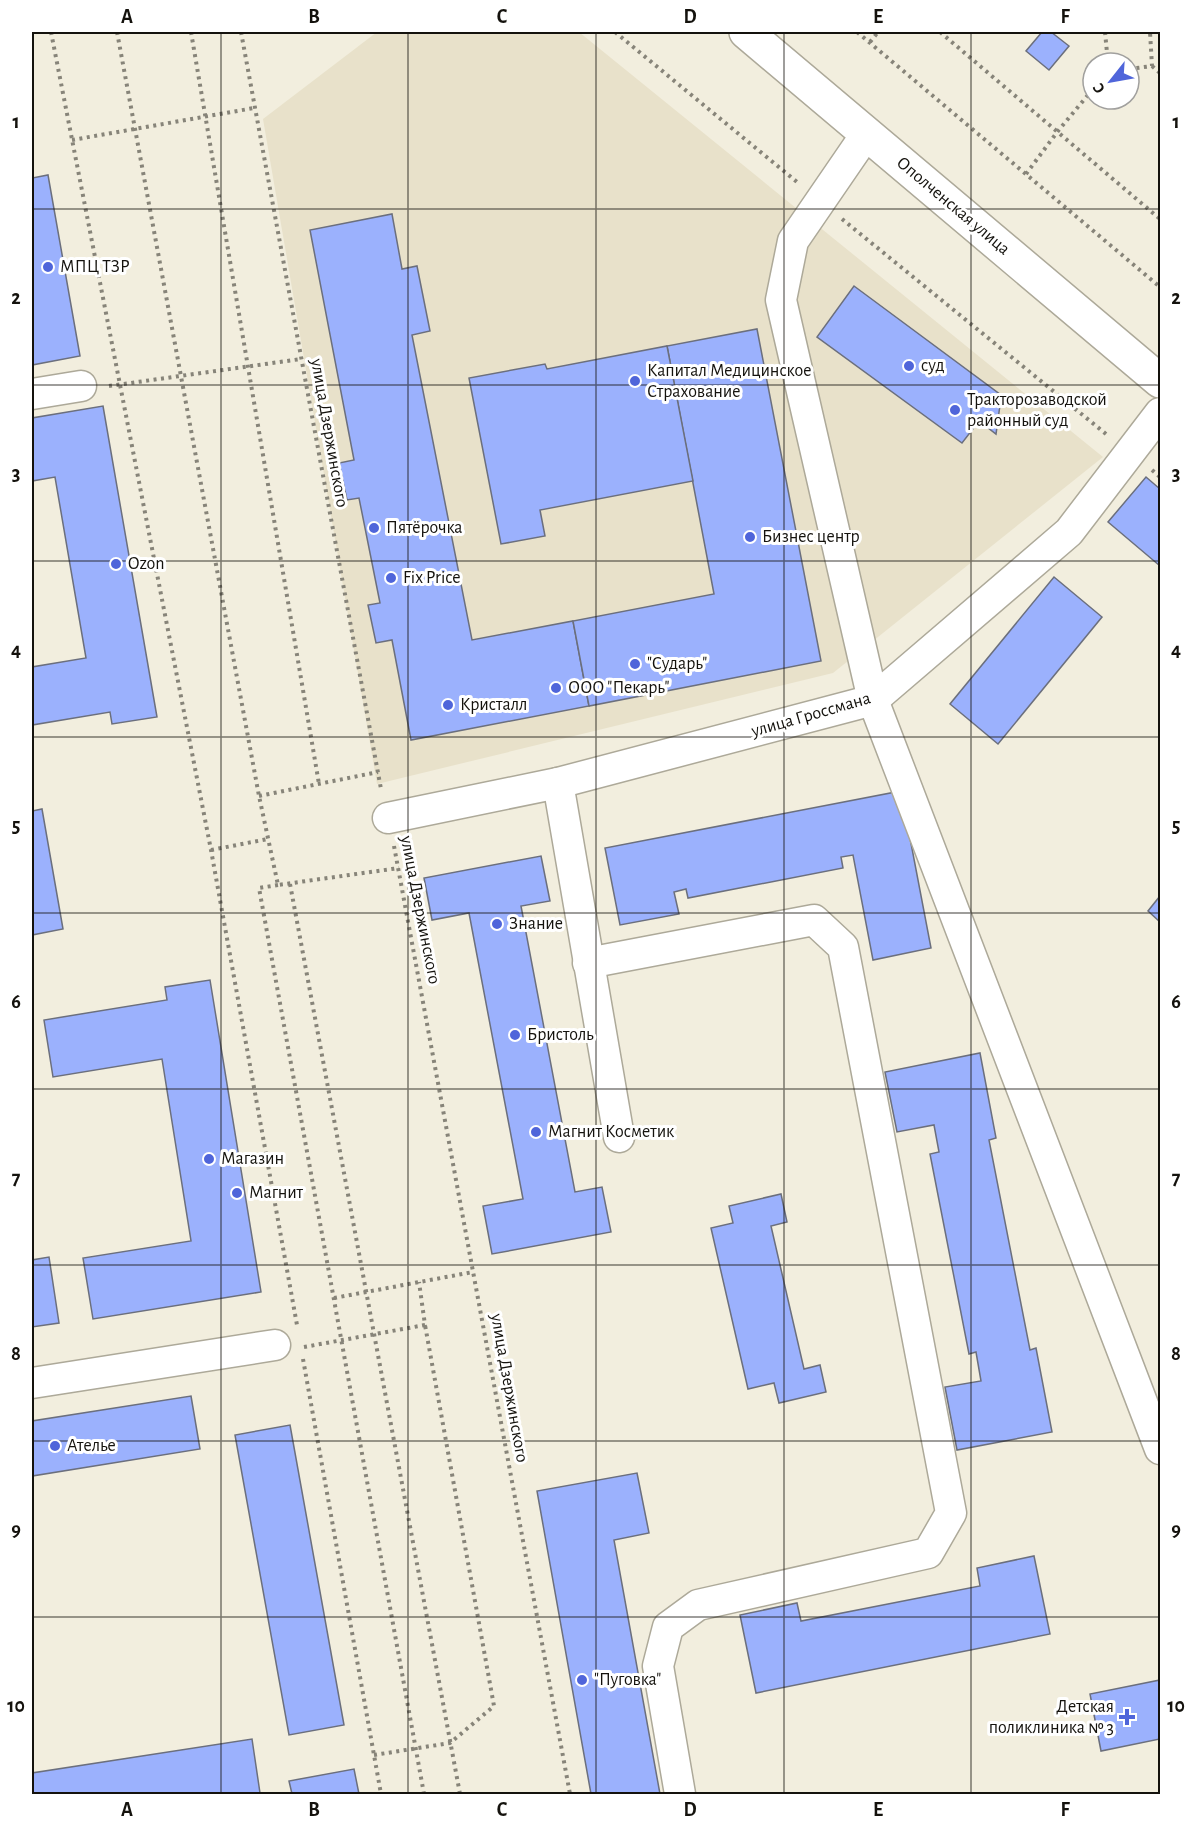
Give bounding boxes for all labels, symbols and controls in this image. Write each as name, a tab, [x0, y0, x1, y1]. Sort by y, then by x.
text: A	[121, 7, 133, 27]
text: B	[308, 7, 320, 27]
text: C	[497, 7, 508, 27]
text: D	[683, 7, 697, 27]
text: E	[873, 7, 883, 27]
text: F	[1060, 7, 1070, 27]
north arrow	[1081, 51, 1141, 111]
text: С	[1090, 80, 1108, 96]
text: 1	[12, 112, 20, 132]
text: 1	[1172, 112, 1180, 132]
street label: Ополченская улица	[893, 153, 1013, 259]
place label: МПЦ ТЗР	[60, 258, 130, 276]
marker: МПЦ ТЗР	[41, 260, 55, 274]
text: 2	[11, 288, 21, 308]
text: 2	[1171, 288, 1181, 308]
street label: улица Дзержинского	[307, 356, 351, 509]
place label: суд	[921, 357, 945, 375]
marker: суд	[902, 359, 916, 373]
place label: Капитал Медицинское Страхование	[647, 362, 811, 401]
marker: Капитал Медицинское Страхование	[628, 374, 642, 388]
place label: Тракторозаводской районный суд	[967, 391, 1107, 430]
marker: Тракторозаводской районный суд	[948, 403, 962, 417]
text: 3	[12, 464, 20, 484]
text: 3	[1172, 464, 1180, 484]
place label: Пятёрочка	[386, 519, 463, 537]
marker: Пятёрочка	[367, 521, 381, 535]
place label: Бизнес центр	[762, 528, 860, 546]
marker: Бизнес центр	[743, 530, 757, 544]
place label: Ozon	[128, 555, 165, 573]
marker: Ozon	[109, 557, 123, 571]
place label: Fix Price	[403, 569, 460, 587]
marker: Fix Price	[384, 571, 398, 585]
text: 4	[11, 640, 21, 660]
text: 4	[1171, 640, 1181, 660]
place label: "Сударь"	[647, 655, 707, 673]
marker: "Сударь"	[628, 657, 642, 671]
place label: ООО "Пекарь"	[568, 679, 669, 697]
marker: ООО "Пекарь"	[549, 681, 563, 695]
street label: улица Гроссмана	[748, 689, 873, 741]
place label: Кристалл	[460, 696, 528, 714]
marker: Кристалл	[441, 698, 455, 712]
text: 5	[12, 816, 20, 836]
text: 5	[1172, 816, 1180, 836]
street label: улица Дзержинского	[397, 833, 443, 986]
place label: Знание	[509, 915, 563, 933]
marker: Знание	[490, 917, 504, 931]
text: 6	[11, 992, 21, 1012]
text: 6	[1171, 992, 1181, 1012]
place label: Бристоль	[527, 1026, 594, 1044]
marker: Бристоль	[508, 1028, 522, 1042]
place label: Магнит Косметик	[548, 1123, 675, 1141]
marker: Магнит Косметик	[529, 1125, 543, 1139]
place label: Магазин	[221, 1150, 284, 1168]
marker: Магазин	[202, 1152, 216, 1166]
text: 7	[12, 1168, 21, 1188]
text: 7	[1172, 1168, 1181, 1188]
place label: Магнит	[249, 1184, 304, 1202]
marker: Магнит	[230, 1186, 244, 1200]
street label: улица Дзержинского	[487, 1311, 531, 1464]
text: 8	[11, 1344, 21, 1364]
text: 8	[1171, 1344, 1181, 1364]
place label: Ателье	[67, 1437, 116, 1455]
marker: Ателье	[48, 1439, 62, 1453]
text: 9	[11, 1520, 21, 1540]
text: 9	[1171, 1520, 1181, 1540]
place label: "Пуговка"	[594, 1671, 661, 1689]
marker: "Пуговка"	[575, 1673, 589, 1687]
text: 10	[7, 1696, 25, 1716]
text: 10	[1167, 1696, 1185, 1716]
place label: Детская поликлиника № 3	[989, 1698, 1114, 1737]
marker: Детская поликлиника № 3	[1118, 1708, 1136, 1726]
text: A	[121, 1800, 133, 1820]
text: B	[308, 1800, 320, 1820]
text: C	[497, 1800, 508, 1820]
text: D	[683, 1800, 697, 1820]
text: E	[873, 1800, 883, 1820]
text: F	[1060, 1800, 1070, 1820]

